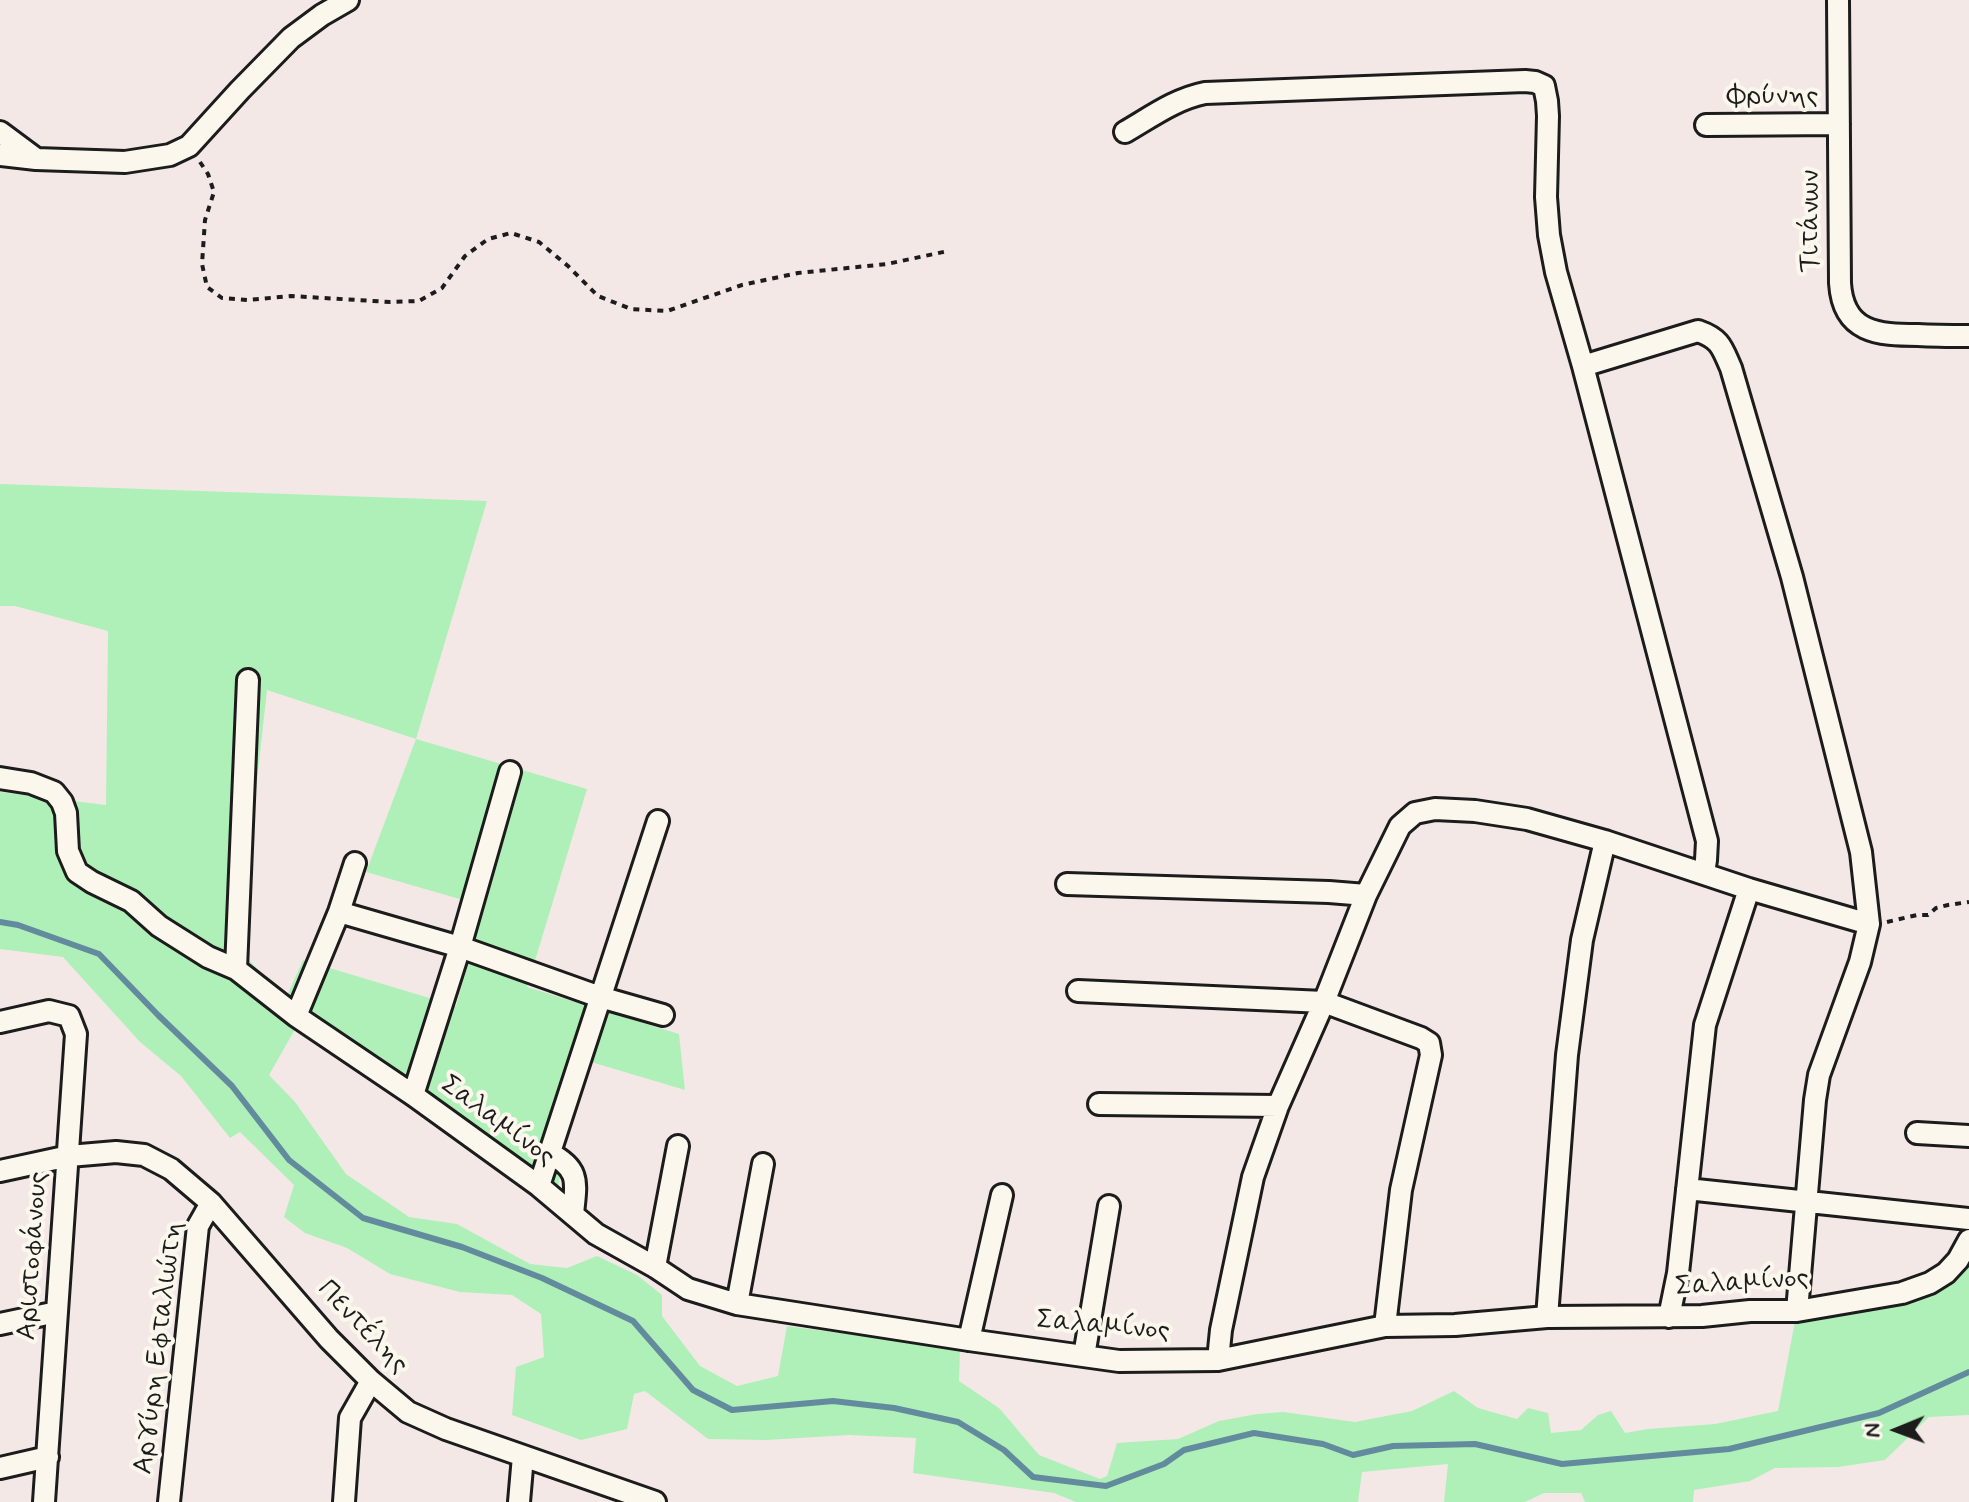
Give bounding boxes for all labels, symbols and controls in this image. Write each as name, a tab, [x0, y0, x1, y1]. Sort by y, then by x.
street label: Φρύνης	[1727, 80, 1819, 114]
street label: Τιτάνων	[1795, 170, 1829, 272]
street label: Σαλαμίνος	[433, 1069, 561, 1175]
street label: Αριστοφάνους	[11, 1171, 57, 1341]
street label: Αργύρη Εφταλιώτη	[128, 1220, 192, 1476]
street label: Σαλαμίνος	[1674, 1263, 1810, 1305]
street label: Πεντέλης	[309, 1274, 415, 1382]
street label: Σαλαμίνος	[1035, 1304, 1171, 1350]
north arrow	[1857, 1390, 1937, 1470]
text: N	[1859, 1423, 1887, 1438]

